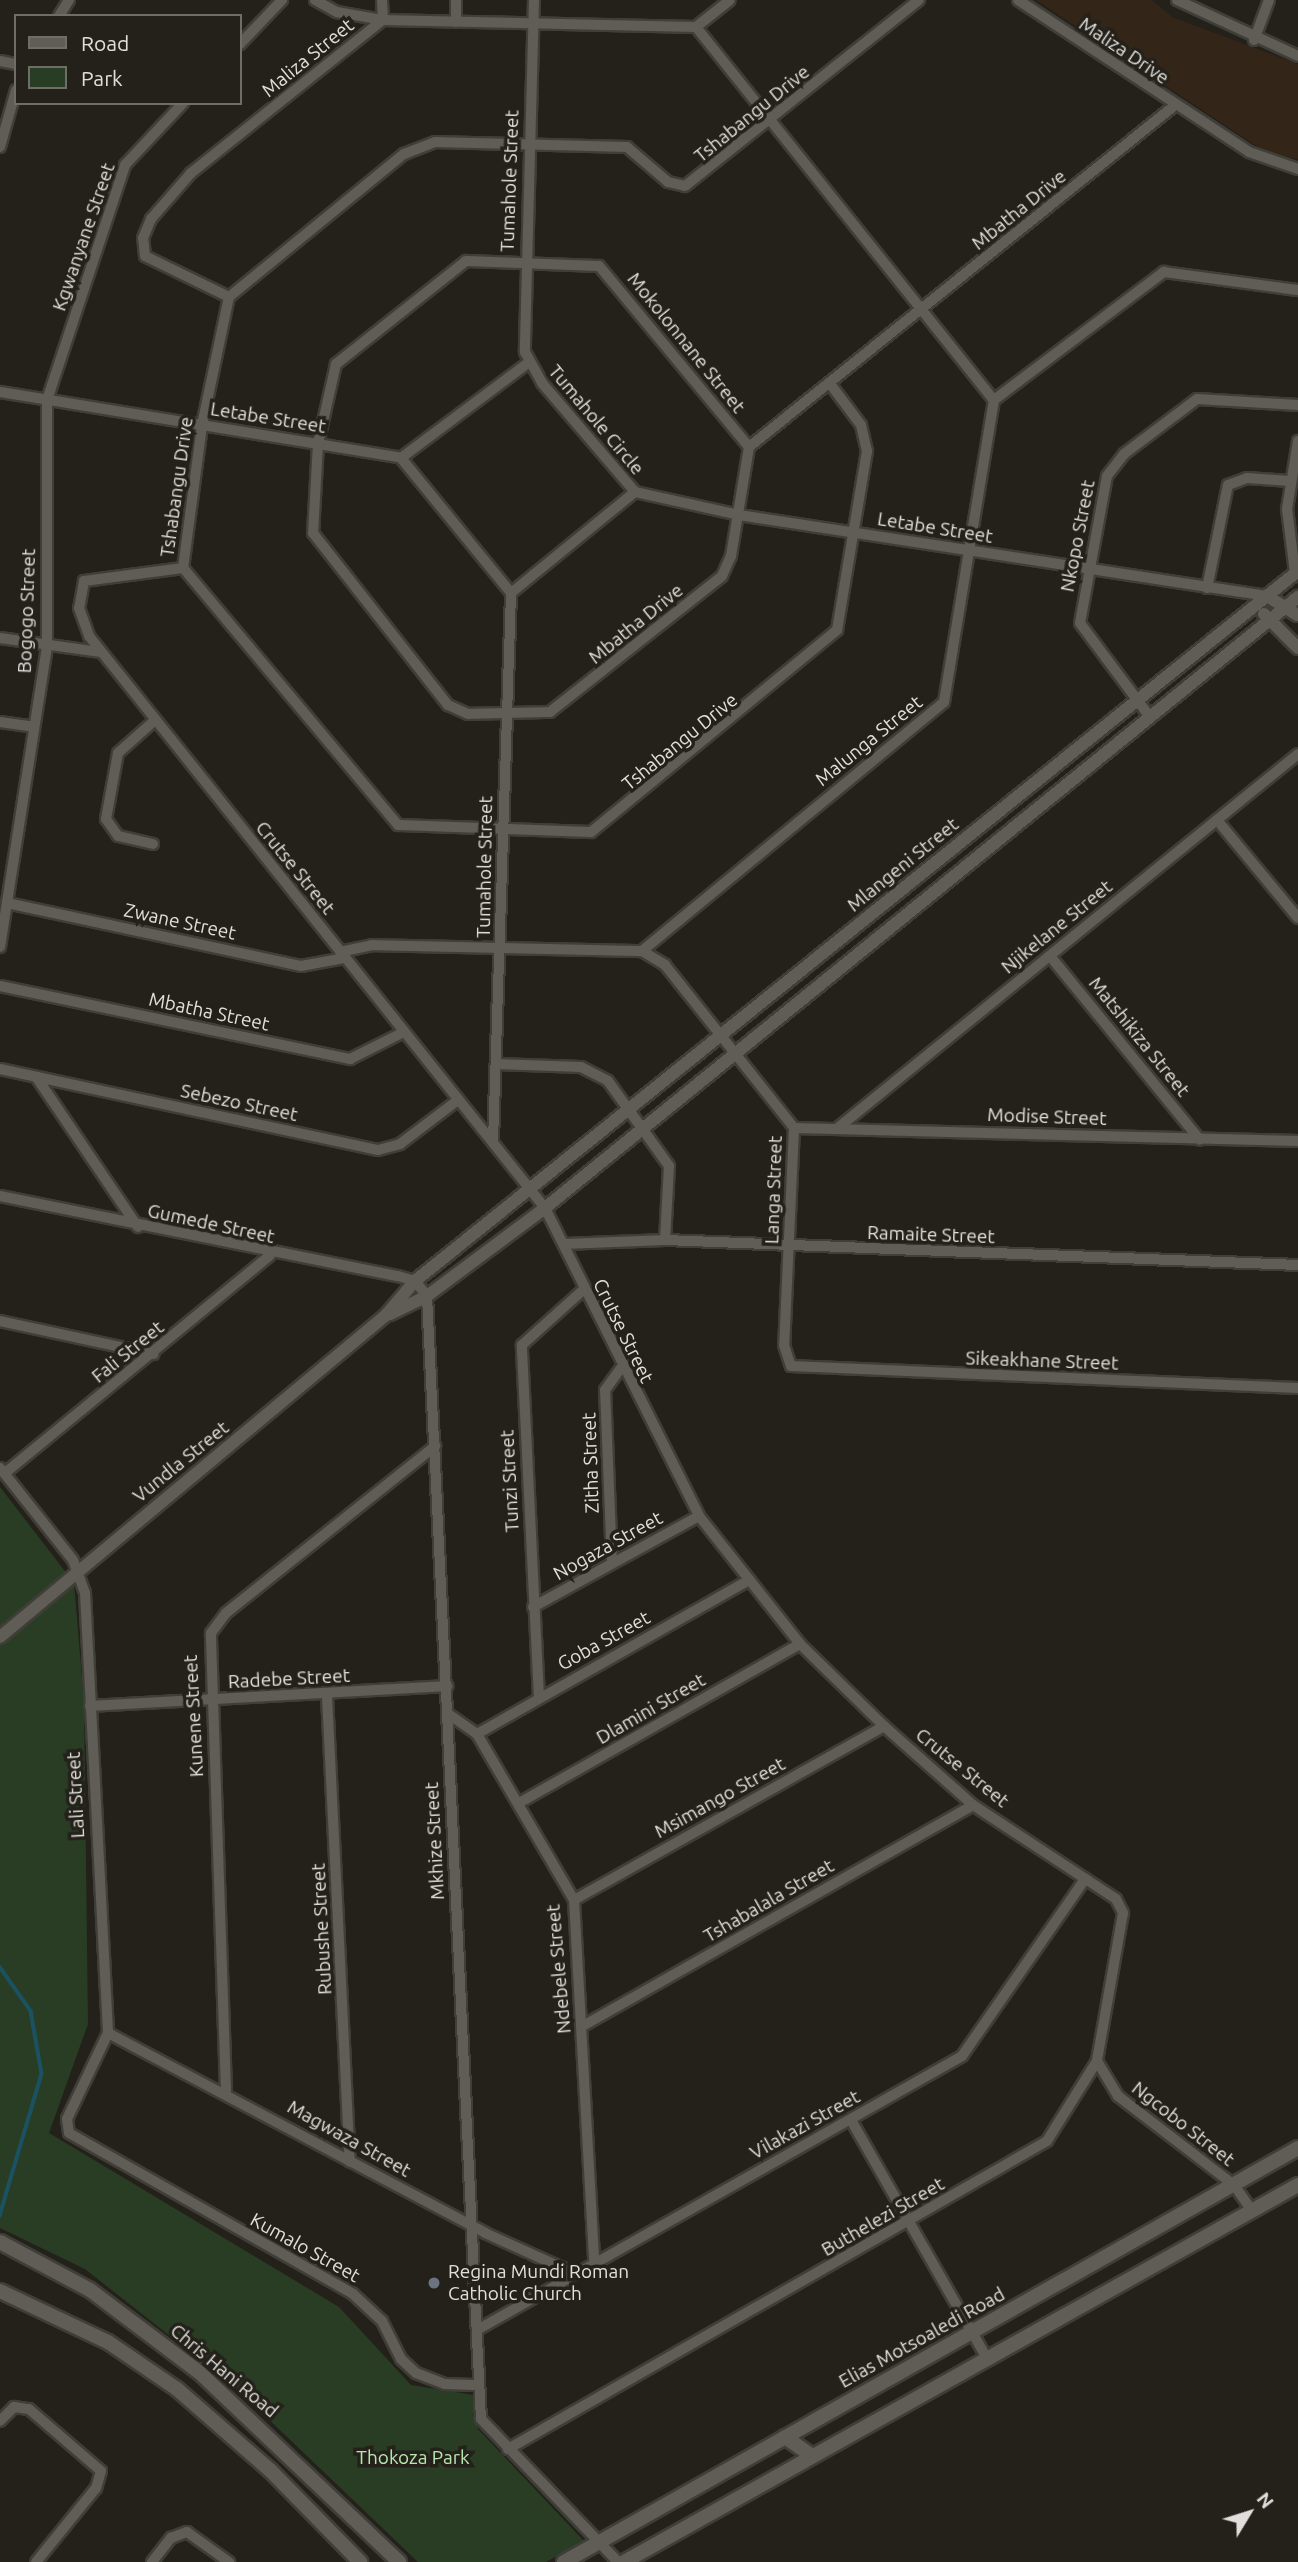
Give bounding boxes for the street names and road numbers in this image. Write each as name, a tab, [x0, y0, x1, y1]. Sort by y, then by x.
street label: Maliza Drive	[1075, 13, 1173, 89]
street label: Maliza Street	[257, 14, 359, 102]
street label: Tshabangu Drive	[690, 61, 814, 167]
street label: Tumahole Street	[496, 110, 524, 252]
street label: Kgwanyane Street	[48, 160, 120, 314]
street label: Mbatha Drive	[967, 165, 1071, 255]
street label: Mokolonnane Street	[622, 268, 750, 418]
street label: Tumahole Circle	[543, 360, 649, 480]
street label: Letabe Street	[209, 398, 327, 438]
street label: Tshabangu Drive	[156, 415, 198, 559]
street label: Nkopo Street	[1056, 478, 1100, 594]
street label: Letabe Street	[876, 508, 994, 548]
street label: Bogogo Street	[13, 548, 41, 674]
street label: Mbatha Drive	[584, 579, 688, 669]
street label: Tshabangu Drive	[618, 689, 742, 795]
street label: Malunga Street	[811, 691, 927, 791]
street label: Tumahole Street	[472, 796, 498, 938]
street label: Mlangeni Street	[843, 813, 963, 917]
street label: Crutse Street	[250, 817, 340, 919]
street label: Njikelane Street	[997, 875, 1117, 979]
street label: Zwane Street	[122, 899, 238, 945]
street label: Matshikiza Street	[1084, 972, 1194, 1102]
street label: Mbatha Street	[147, 988, 271, 1036]
street label: Sebezo Street	[178, 1079, 300, 1127]
street label: Modise Street	[987, 1104, 1107, 1130]
street label: Langa Street	[761, 1135, 787, 1245]
street label: Gumede Street	[145, 1199, 277, 1249]
street label: Ramaite Street	[867, 1221, 995, 1249]
street label: Crutse Street	[588, 1275, 658, 1387]
street label: Fali Street	[87, 1316, 169, 1388]
street label: Sikeakhane Street	[965, 1347, 1119, 1375]
street label: Zitha Street	[578, 1412, 604, 1514]
street label: Vundla Street	[128, 1416, 234, 1508]
street label: Tunzi Street	[496, 1429, 524, 1533]
street label: Nogaza Street	[549, 1507, 667, 1585]
street label: Goba Street	[554, 1606, 654, 1676]
street label: Kunene Street	[179, 1654, 209, 1778]
street label: Radebe Street	[227, 1664, 351, 1694]
street label: Dlamini Street	[592, 1669, 710, 1749]
street label: Crutse Street	[911, 1723, 1013, 1813]
street label: Lali Street	[62, 1751, 90, 1839]
street label: Msimango Street	[651, 1753, 789, 1843]
street label: Mkhize Street	[421, 1781, 449, 1901]
street label: Tshabalala Street	[700, 1854, 838, 1948]
street label: Rubushe Street	[307, 1863, 337, 1995]
street label: Ndebele Street	[542, 1903, 576, 2035]
street label: Ngcobo Street	[1127, 2077, 1239, 2171]
street label: Vilakazi Street	[746, 2085, 864, 2165]
street label: Magwaza Street	[283, 2096, 415, 2182]
street label: Buthelezi Street	[818, 2173, 948, 2261]
street label: Kumalo Street	[246, 2208, 364, 2288]
street label: Elias Motsoaledi Road	[835, 2283, 1009, 2393]
street label: Chris Hani Road	[166, 2319, 282, 2423]

